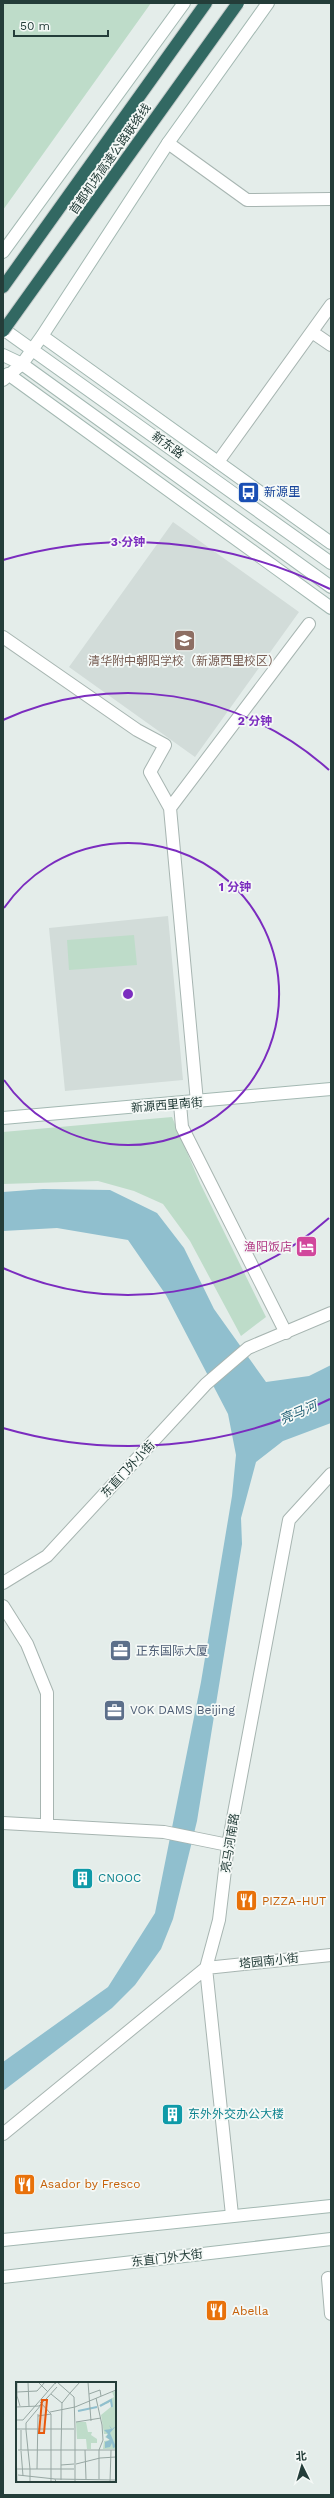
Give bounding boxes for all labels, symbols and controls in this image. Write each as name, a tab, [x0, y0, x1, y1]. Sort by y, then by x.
scale bar	[14, 12, 108, 38]
text: 50 m	[20, 19, 50, 33]
street label: 首都机场高速公路联络线	[66, 101, 154, 217]
street label: 新东路	[149, 429, 187, 461]
bus stop icon: 新源里	[236, 479, 262, 505]
place label: 新源里	[264, 485, 300, 499]
text: 3 分钟	[111, 535, 145, 549]
school or university icon: 清华附中朝阳学校（新源西里校区）	[171, 627, 197, 653]
place label: 清华附中朝阳学校（新源西里校区）	[88, 654, 280, 668]
text: 2 分钟	[238, 714, 272, 728]
text: 1 分钟	[219, 880, 251, 894]
centre of rings	[121, 987, 135, 1001]
street label: 新源西里南街	[131, 1095, 203, 1115]
hotel icon: 渔阳饭店	[294, 1234, 320, 1260]
place label: 渔阳饭店	[244, 1240, 292, 1254]
water label: 亮马河	[277, 1397, 322, 1427]
street label: 东直门外小街	[98, 1438, 158, 1500]
office icon: 正东国际大厦	[107, 1638, 133, 1664]
place label: 正东国际大厦	[136, 1644, 208, 1658]
office icon: VOK DAMS Beijing	[101, 1697, 127, 1723]
place label: VOK DAMS Beijing	[130, 1703, 235, 1717]
street label: 亮马河南路	[218, 1812, 242, 1874]
building icon: CNOOC	[69, 1865, 95, 1891]
place label: CNOOC	[98, 1871, 141, 1885]
restaurant icon: PIZZA-HUT	[233, 1888, 259, 1914]
place label: PIZZA-HUT	[262, 1894, 326, 1908]
street label: 塔园南小街	[238, 1951, 300, 1971]
building icon: 东外外交办公大楼	[160, 2101, 186, 2127]
place label: 东外外交办公大楼	[188, 2107, 284, 2121]
restaurant icon: Asador by Fresco	[12, 2171, 38, 2197]
place label: Asador by Fresco	[40, 2177, 140, 2191]
street label: 东直门外大街	[130, 2247, 204, 2269]
restaurant icon: Abella	[203, 2298, 229, 2324]
place label: Abella	[232, 2304, 269, 2318]
inset map	[16, 2382, 116, 2482]
north arrow	[282, 2446, 322, 2486]
text: 北	[295, 2450, 307, 2463]

